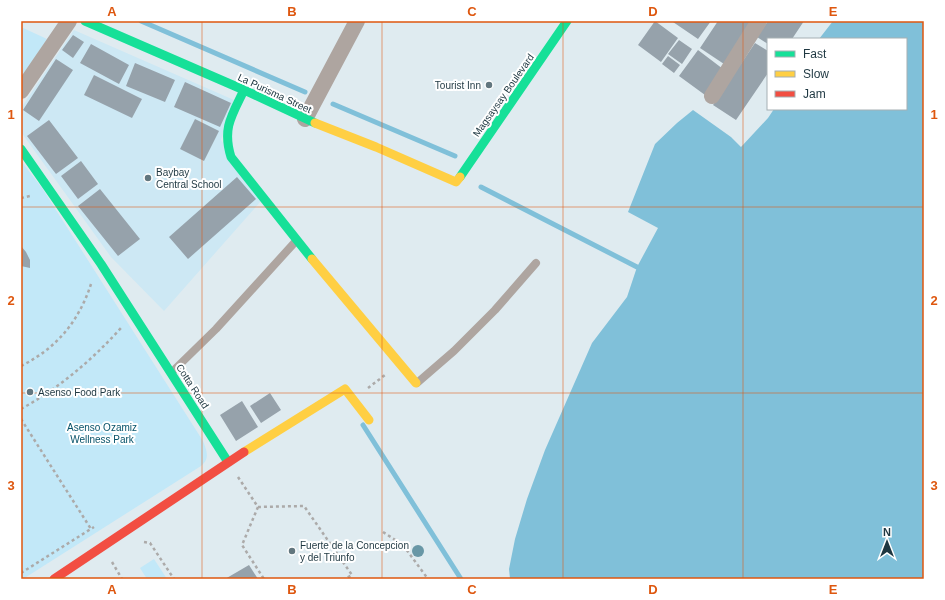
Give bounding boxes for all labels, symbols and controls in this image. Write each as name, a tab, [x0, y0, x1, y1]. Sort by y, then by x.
text: A	[107, 4, 117, 19]
text: B	[287, 4, 297, 19]
text: C	[467, 4, 477, 19]
text: D	[648, 4, 658, 19]
text: E	[829, 4, 838, 19]
legend	[767, 38, 907, 110]
text: Fast	[803, 47, 827, 61]
street label: Magsaysay Boulevard	[471, 52, 536, 139]
text: Slow	[803, 67, 829, 81]
street label: La Purisma Street	[236, 72, 314, 115]
place label: Tourist Inn	[435, 80, 481, 91]
marker: Tourist Inn	[484, 80, 494, 90]
text: Jam	[803, 87, 826, 101]
text: 1	[7, 107, 15, 122]
text: 1	[930, 107, 938, 122]
place label: Baybay Central School	[156, 167, 222, 190]
marker: Baybay Central School	[143, 173, 153, 183]
text: 2	[7, 293, 15, 308]
text: 2	[930, 293, 938, 308]
street label: Cotta Road	[174, 362, 211, 410]
marker: Asenso Food Park	[25, 387, 35, 397]
place label: Asenso Food Park	[38, 387, 121, 398]
park label: Asenso Ozamiz Wellness Park	[67, 422, 137, 445]
text: 3	[7, 478, 15, 493]
text: 3	[930, 478, 938, 493]
north arrow	[867, 522, 907, 562]
text: N	[883, 526, 891, 538]
place label: Fuerte de la Concepcion y del Triunfo	[300, 540, 409, 563]
marker: Fuerte de la Concepcion y del Triunfo	[287, 546, 297, 556]
text: A	[107, 582, 117, 597]
text: B	[287, 582, 297, 597]
text: C	[467, 582, 477, 597]
text: D	[648, 582, 658, 597]
text: E	[829, 582, 838, 597]

